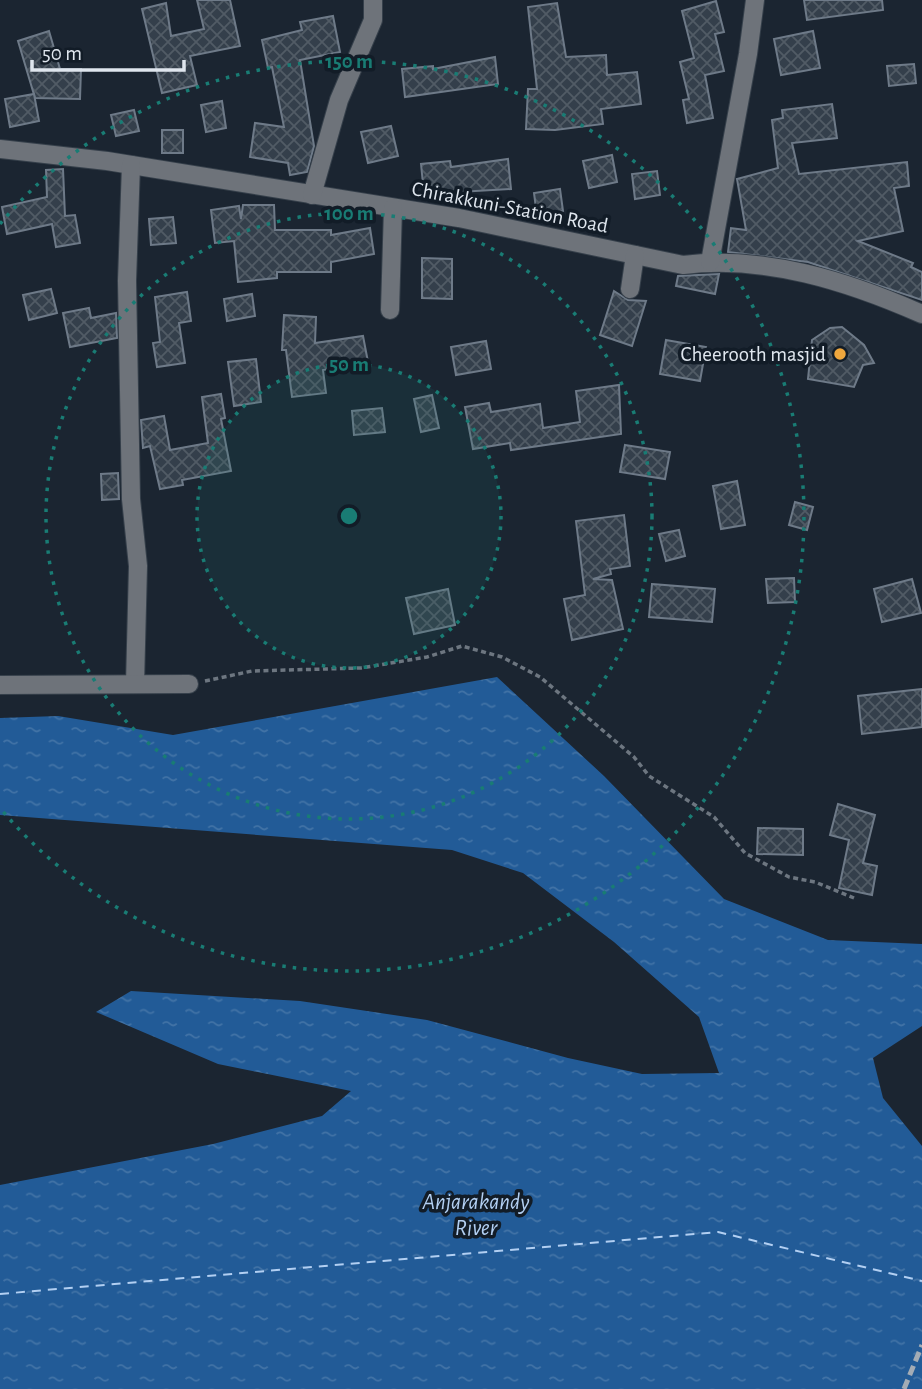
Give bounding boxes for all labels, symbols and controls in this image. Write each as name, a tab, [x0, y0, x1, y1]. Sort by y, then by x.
scale bar	[32, 28, 184, 72]
text: 50 m	[42, 43, 82, 64]
text: 150 m	[325, 51, 373, 72]
street label: Chirakkuni-Station Road	[410, 178, 610, 237]
text: 100 m	[324, 203, 374, 224]
place label: Cheerooth masjid	[681, 344, 826, 365]
marker: Cheerooth masjid	[832, 346, 848, 362]
text: 50 m	[329, 354, 369, 375]
centre of rings	[337, 504, 361, 528]
water label: Anjarakandy River	[421, 1191, 530, 1240]

